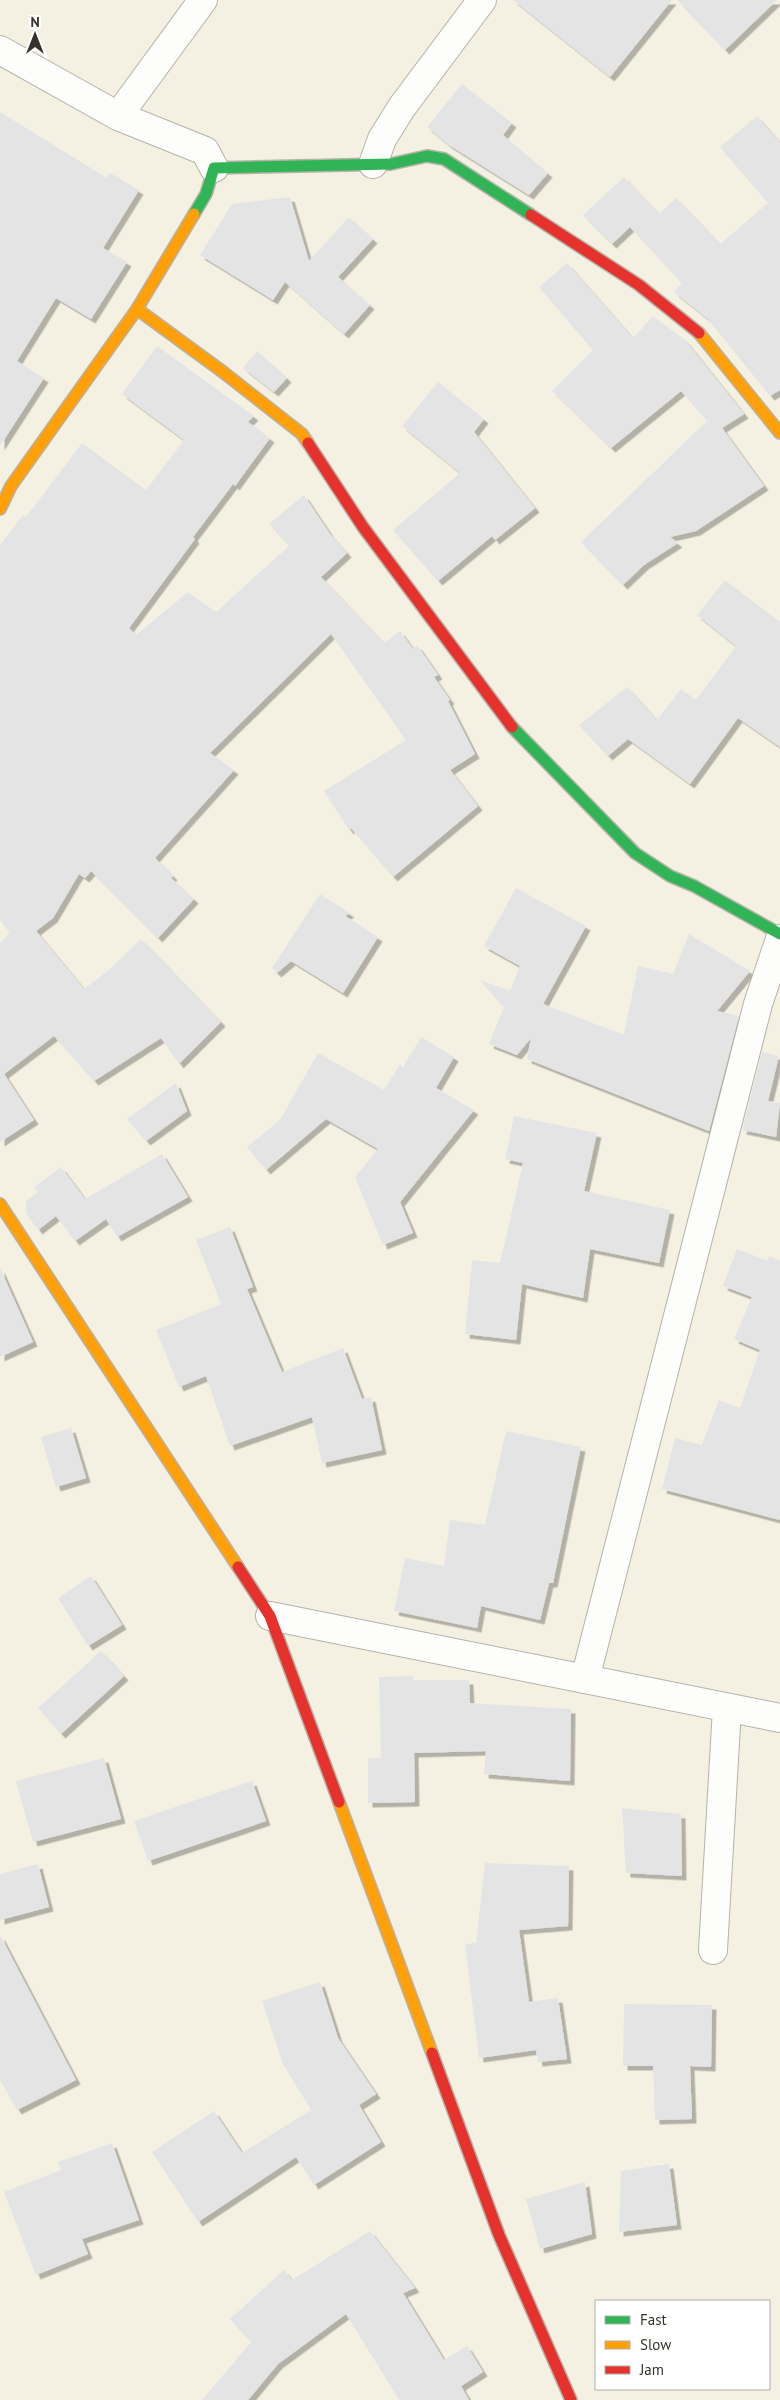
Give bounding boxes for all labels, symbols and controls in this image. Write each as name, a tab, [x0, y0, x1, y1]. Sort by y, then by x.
north arrow	[10, 10, 60, 60]
text: N	[30, 13, 40, 31]
legend	[595, 2300, 770, 2390]
text: Fast	[640, 2310, 667, 2329]
text: Slow	[640, 2335, 671, 2354]
text: Jam	[639, 2360, 664, 2379]

